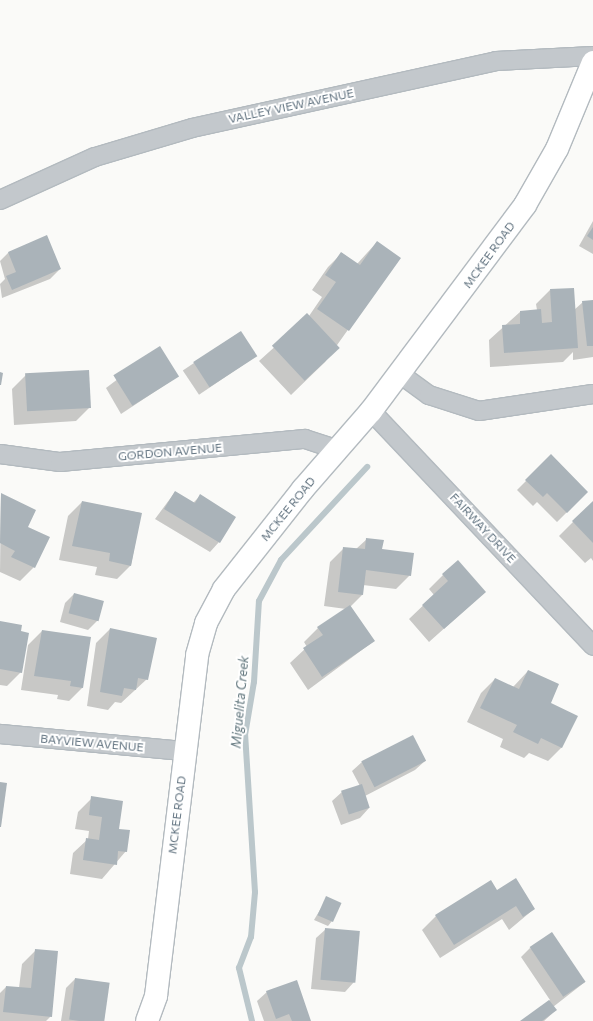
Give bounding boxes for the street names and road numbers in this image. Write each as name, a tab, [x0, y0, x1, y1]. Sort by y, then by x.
street label: VALLEY VIEW AVENUE	[227, 86, 355, 126]
street label: MCKEE ROAD	[460, 219, 518, 291]
street label: GORDON AVENUE	[117, 440, 223, 464]
street label: MCKEE ROAD	[258, 474, 318, 544]
street label: FAIRWAY DRIVE	[447, 490, 519, 566]
street label: BAYVIEW AVENUE	[40, 731, 144, 755]
street label: MCKEE ROAD	[165, 775, 189, 855]

